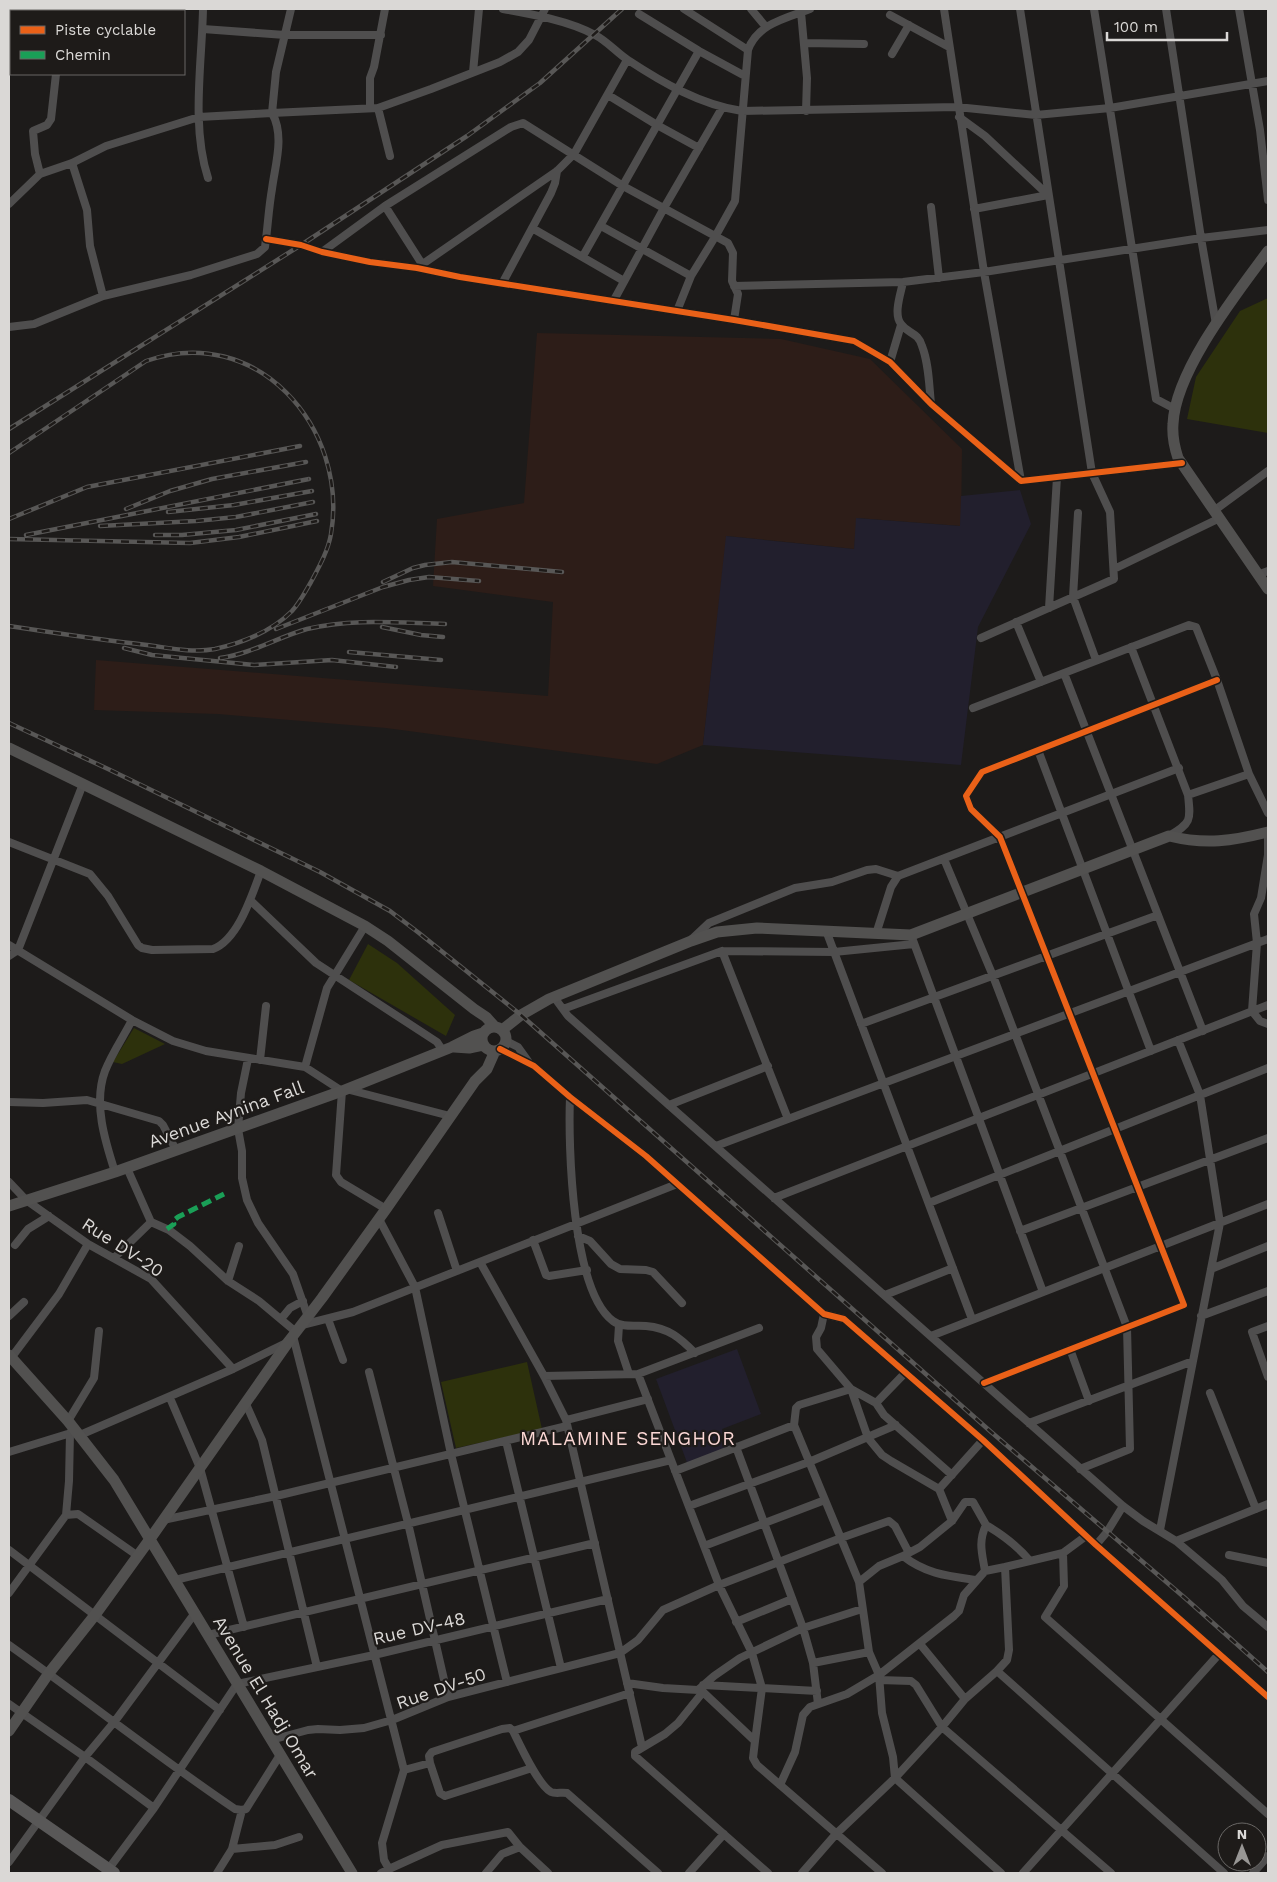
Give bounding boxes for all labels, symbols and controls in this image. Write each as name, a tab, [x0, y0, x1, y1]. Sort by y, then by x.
legend	[10, 10, 185, 75]
scale bar	[1107, 10, 1227, 42]
text: 100 m	[1114, 18, 1158, 36]
text: Piste cyclable	[55, 21, 156, 39]
text: Chemin	[55, 46, 111, 64]
street label: Avenue Aynina Fall	[146, 1076, 307, 1152]
street label: Rue DV-20	[78, 1213, 168, 1281]
district label: MALAMINE SENGHOR	[520, 1427, 736, 1450]
street label: Rue DV-48	[371, 1607, 467, 1649]
street label: Avenue El Hadj Omar	[209, 1612, 323, 1782]
street label: Rue DV-50	[393, 1663, 489, 1713]
north arrow	[1217, 1822, 1267, 1872]
text: N	[1237, 1826, 1247, 1842]

